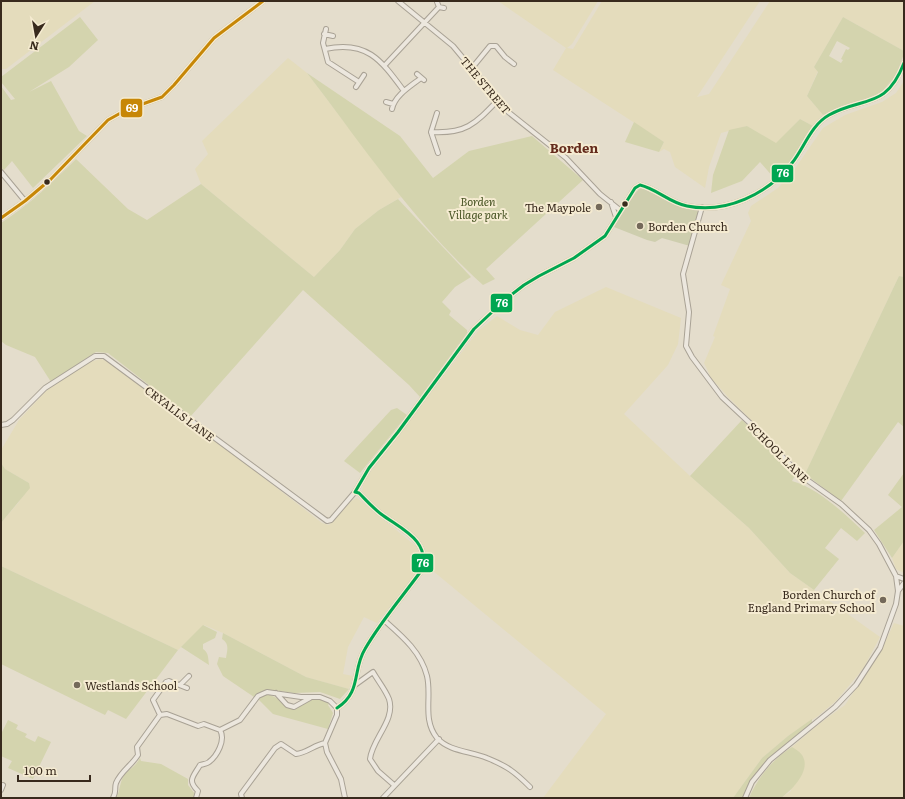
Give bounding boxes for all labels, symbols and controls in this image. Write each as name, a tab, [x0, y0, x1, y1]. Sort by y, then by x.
north arrow	[16, 16, 56, 56]
text: N	[28, 38, 40, 56]
street label: THE STREET	[457, 53, 515, 117]
line badge: 69	[120, 98, 143, 118]
text: 69	[126, 99, 138, 115]
district label: Borden	[550, 138, 598, 157]
line badge: 76	[771, 164, 794, 183]
text: 76	[777, 164, 790, 180]
unlabelled marker	[42, 177, 52, 187]
park label: Borden Village park	[448, 193, 508, 222]
place label: The Maypole	[525, 199, 591, 215]
unlabelled marker	[620, 199, 630, 209]
marker: The Maypole	[594, 202, 604, 212]
place label: Borden Church	[648, 218, 728, 234]
marker: Borden Church	[635, 221, 645, 231]
line badge: 76	[490, 293, 513, 313]
text: 76	[496, 294, 509, 310]
street label: CRYALLS LANE	[142, 382, 218, 444]
street label: SCHOOL LANE	[745, 418, 813, 486]
line badge: 76	[411, 553, 434, 573]
text: 76	[417, 554, 430, 570]
place label: Borden Church of England Primary School	[748, 586, 876, 615]
marker: Borden Church of England Primary School	[878, 595, 888, 605]
place label: Westlands School	[85, 677, 177, 693]
marker: Westlands School	[72, 680, 82, 690]
scale bar	[18, 757, 90, 783]
text: 100 m	[24, 761, 57, 779]

